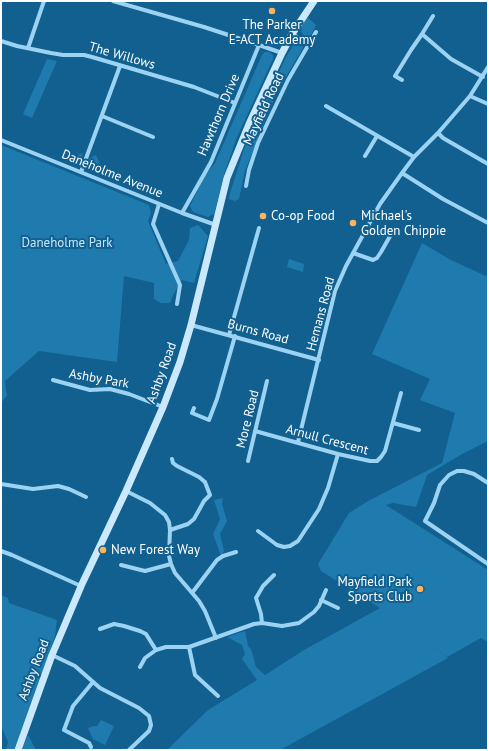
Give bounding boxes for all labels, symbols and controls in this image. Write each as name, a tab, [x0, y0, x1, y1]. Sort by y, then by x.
marker: The Parker E-ACT Academy	[267, 6, 277, 16]
place label: The Parker E-ACT Academy	[229, 17, 315, 48]
street label: The Willows	[87, 39, 157, 73]
street label: Mayfield Road	[240, 70, 288, 148]
street label: Hawthorn Drive	[195, 72, 243, 158]
street label: Daneholme Avenue	[59, 147, 165, 201]
place label: Co-op Food	[271, 208, 335, 224]
place label: Michael's Golden Chippie	[361, 208, 446, 239]
marker: Co-op Food	[258, 211, 268, 221]
marker: Michael's Golden Chippie	[348, 218, 358, 228]
park label: Daneholme Park	[21, 235, 113, 251]
street label: Hemans Road	[304, 275, 338, 353]
street label: Burns Road	[226, 316, 290, 348]
street label: Ashby Road	[144, 340, 180, 406]
street label: Ashby Park	[68, 366, 130, 392]
street label: More Road	[233, 388, 263, 450]
street label: Arnull Crescent	[284, 422, 370, 458]
place label: New Forest Way	[111, 542, 200, 558]
marker: New Forest Way	[98, 545, 108, 555]
place label: Mayfield Park Sports Club	[337, 574, 412, 605]
marker: Mayfield Park Sports Club	[415, 584, 425, 594]
street label: Ashby Road	[15, 637, 53, 703]

